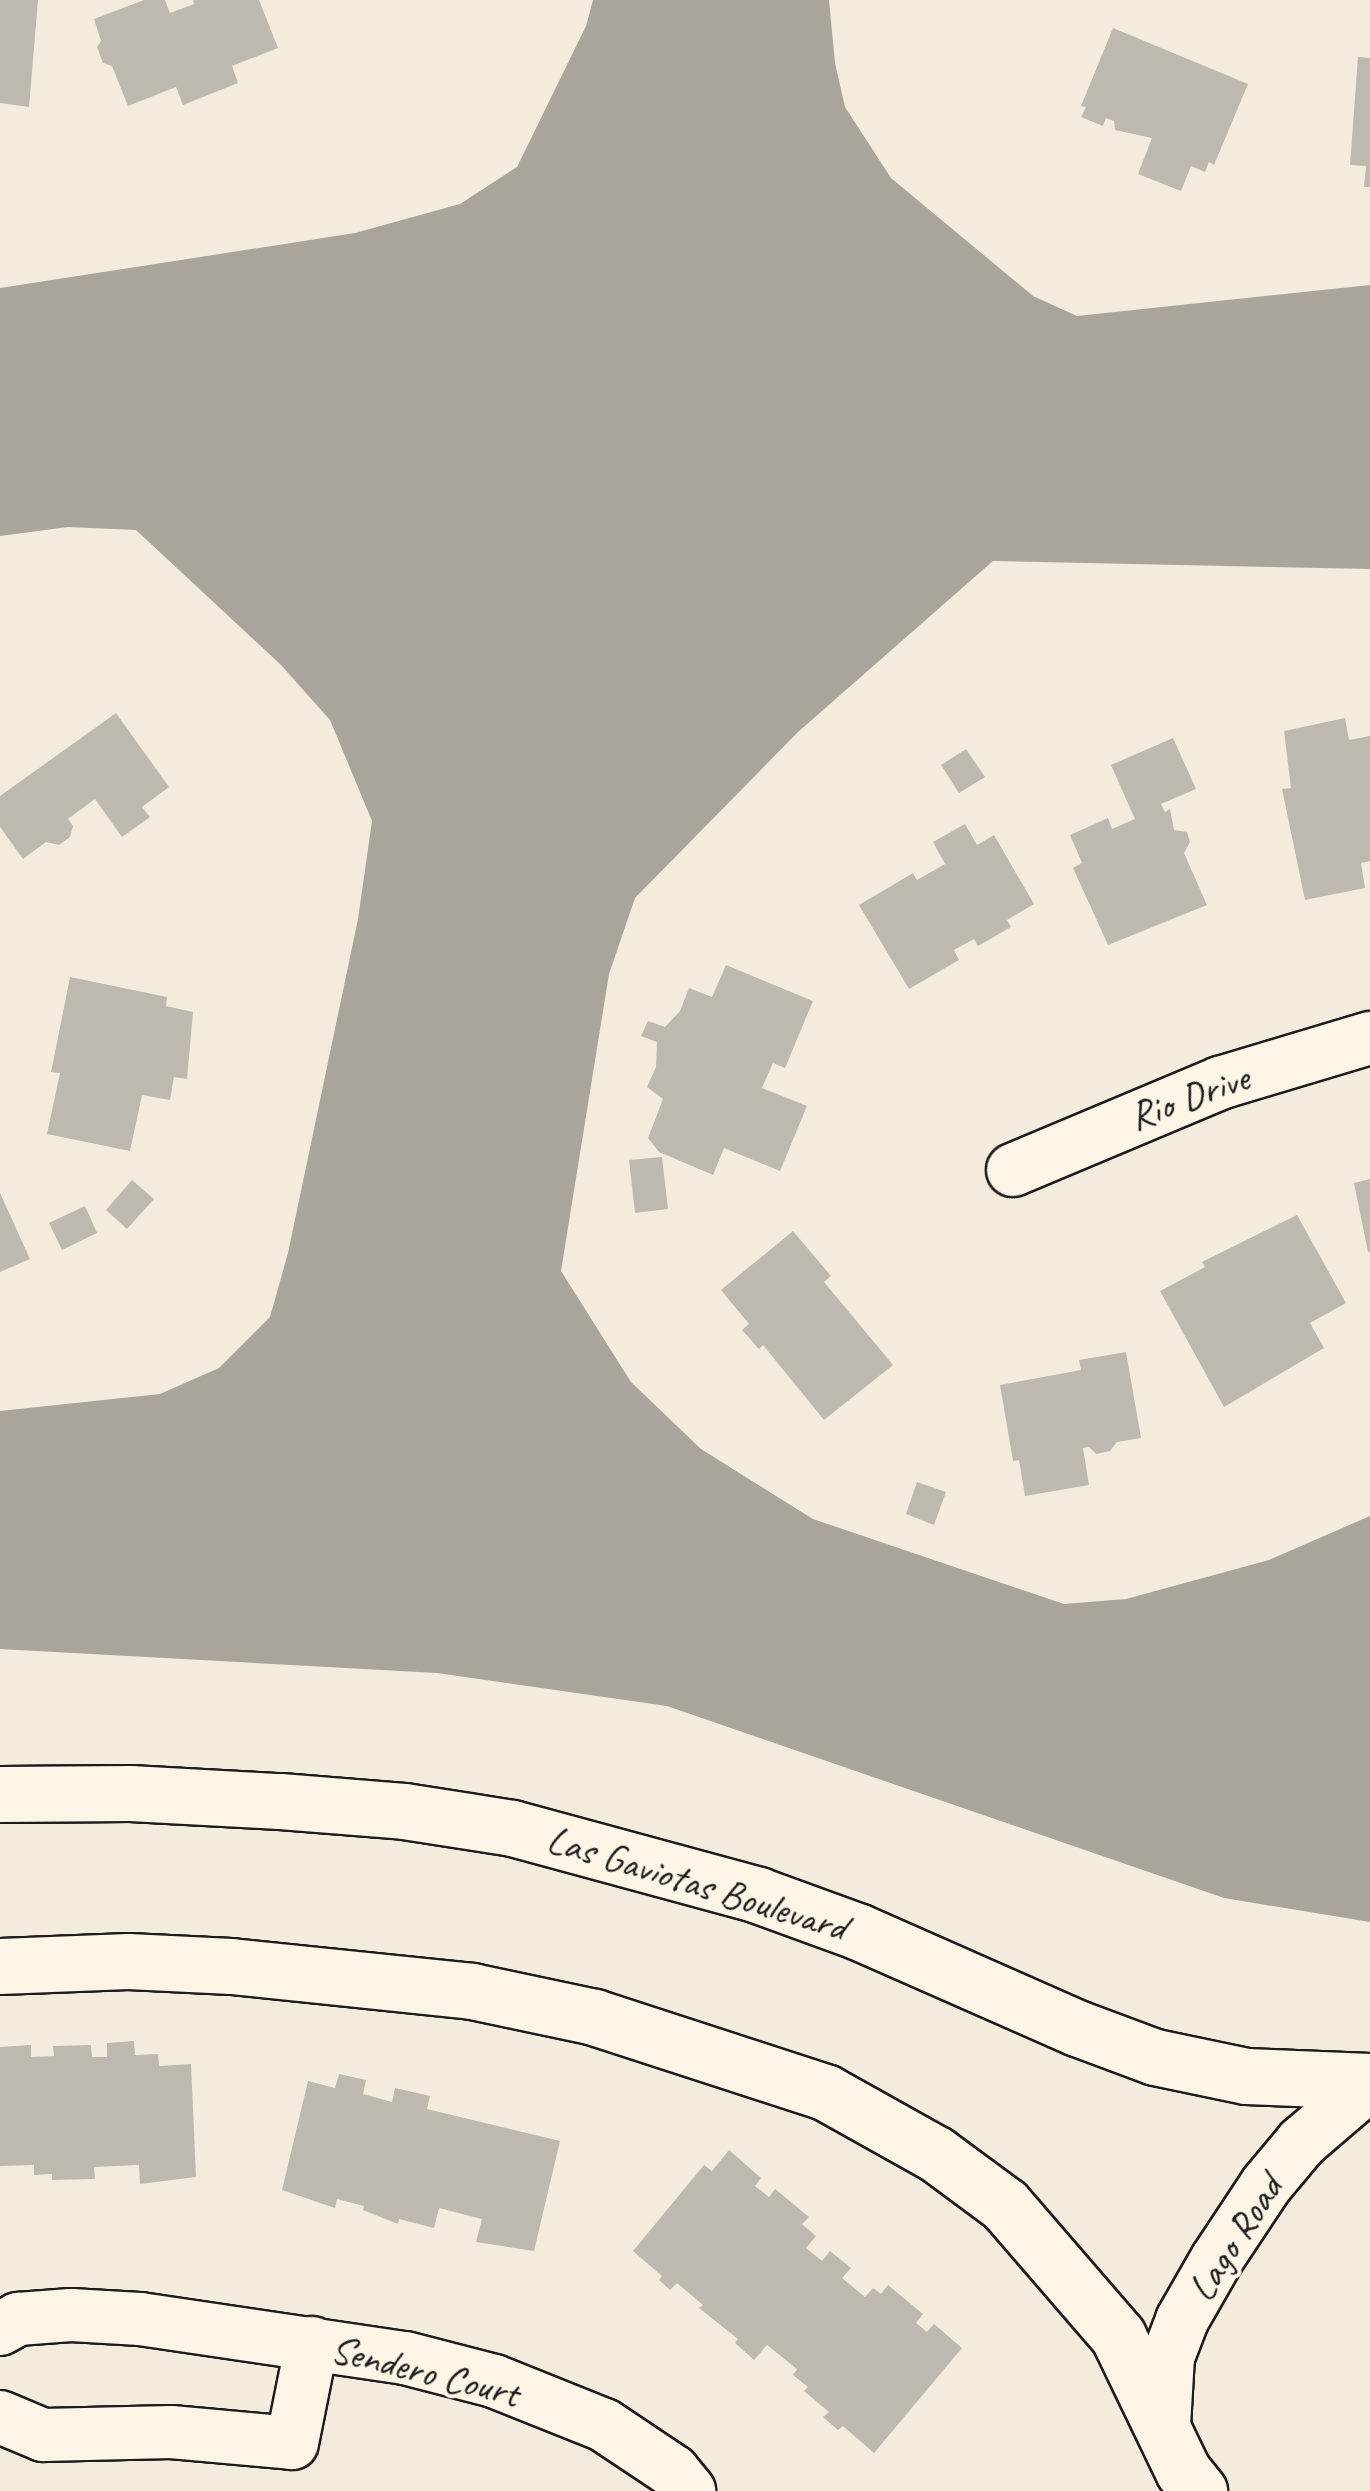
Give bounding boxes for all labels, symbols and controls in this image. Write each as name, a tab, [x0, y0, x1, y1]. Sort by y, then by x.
street label: Rio Drive	[1122, 1053, 1256, 1141]
street label: Las Gaviotas Boulevard	[540, 1814, 854, 1952]
street label: Lago Road	[1177, 2166, 1293, 2310]
street label: Sendero Court	[326, 2324, 524, 2418]

